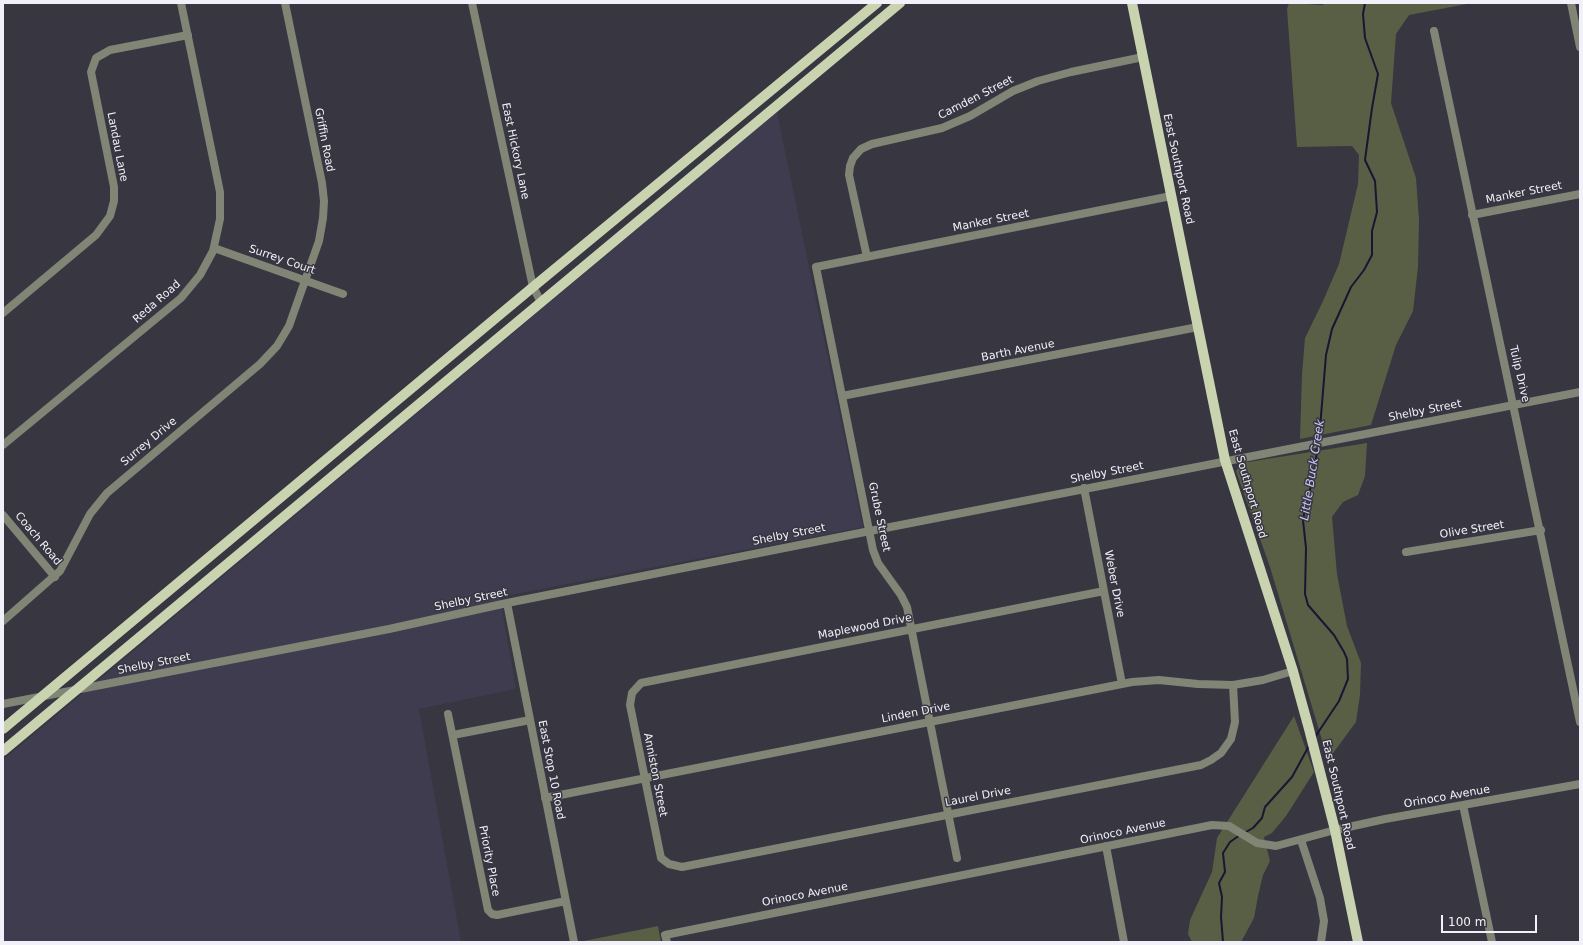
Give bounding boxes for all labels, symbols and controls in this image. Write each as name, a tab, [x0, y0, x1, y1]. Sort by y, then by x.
street label: Camden Street	[936, 73, 1016, 123]
street label: East Hickory Lane	[498, 101, 532, 201]
street label: Griffin Road	[311, 107, 337, 173]
street label: Landau Lane	[104, 111, 130, 183]
street label: East Southport Road	[1160, 112, 1196, 226]
street label: Manker Street	[1485, 179, 1563, 207]
street label: Manker Street	[952, 207, 1030, 235]
street label: Surrey Court	[247, 242, 317, 278]
street label: Reda Road	[131, 278, 183, 326]
street label: Barth Avenue	[980, 337, 1056, 365]
street label: Tulip Drive	[1506, 344, 1532, 404]
street label: Shelby Street	[1387, 397, 1463, 425]
street label: Surrey Drive	[118, 415, 180, 469]
water label: Little Buck Creek	[1298, 418, 1328, 522]
street label: East Southport Road	[1225, 428, 1269, 540]
street label: Shelby Street	[1069, 459, 1145, 487]
street label: Grube Street	[865, 481, 893, 553]
street label: Coach Road	[12, 510, 64, 568]
street label: Olive Street	[1439, 518, 1505, 542]
street label: Shelby Street	[751, 521, 827, 549]
street label: Weber Drive	[1101, 549, 1127, 619]
street label: Shelby Street	[433, 586, 509, 614]
street label: Maplewood Drive	[817, 611, 913, 643]
street label: Shelby Street	[116, 650, 192, 678]
street label: Linden Drive	[881, 700, 951, 726]
street label: East Stop 10 Road	[535, 719, 567, 821]
street label: Anniston Street	[640, 732, 670, 818]
street label: East Southport Road	[1319, 739, 1357, 851]
street label: Orinoco Avenue	[1403, 783, 1491, 811]
street label: Laurel Drive	[944, 784, 1012, 810]
street label: Orinoco Avenue	[1079, 816, 1167, 848]
street label: Priority Place	[476, 824, 502, 898]
street label: Orinoco Avenue	[761, 880, 849, 910]
scale bar	[1443, 907, 1539, 933]
text: 100 m	[1448, 915, 1486, 929]

